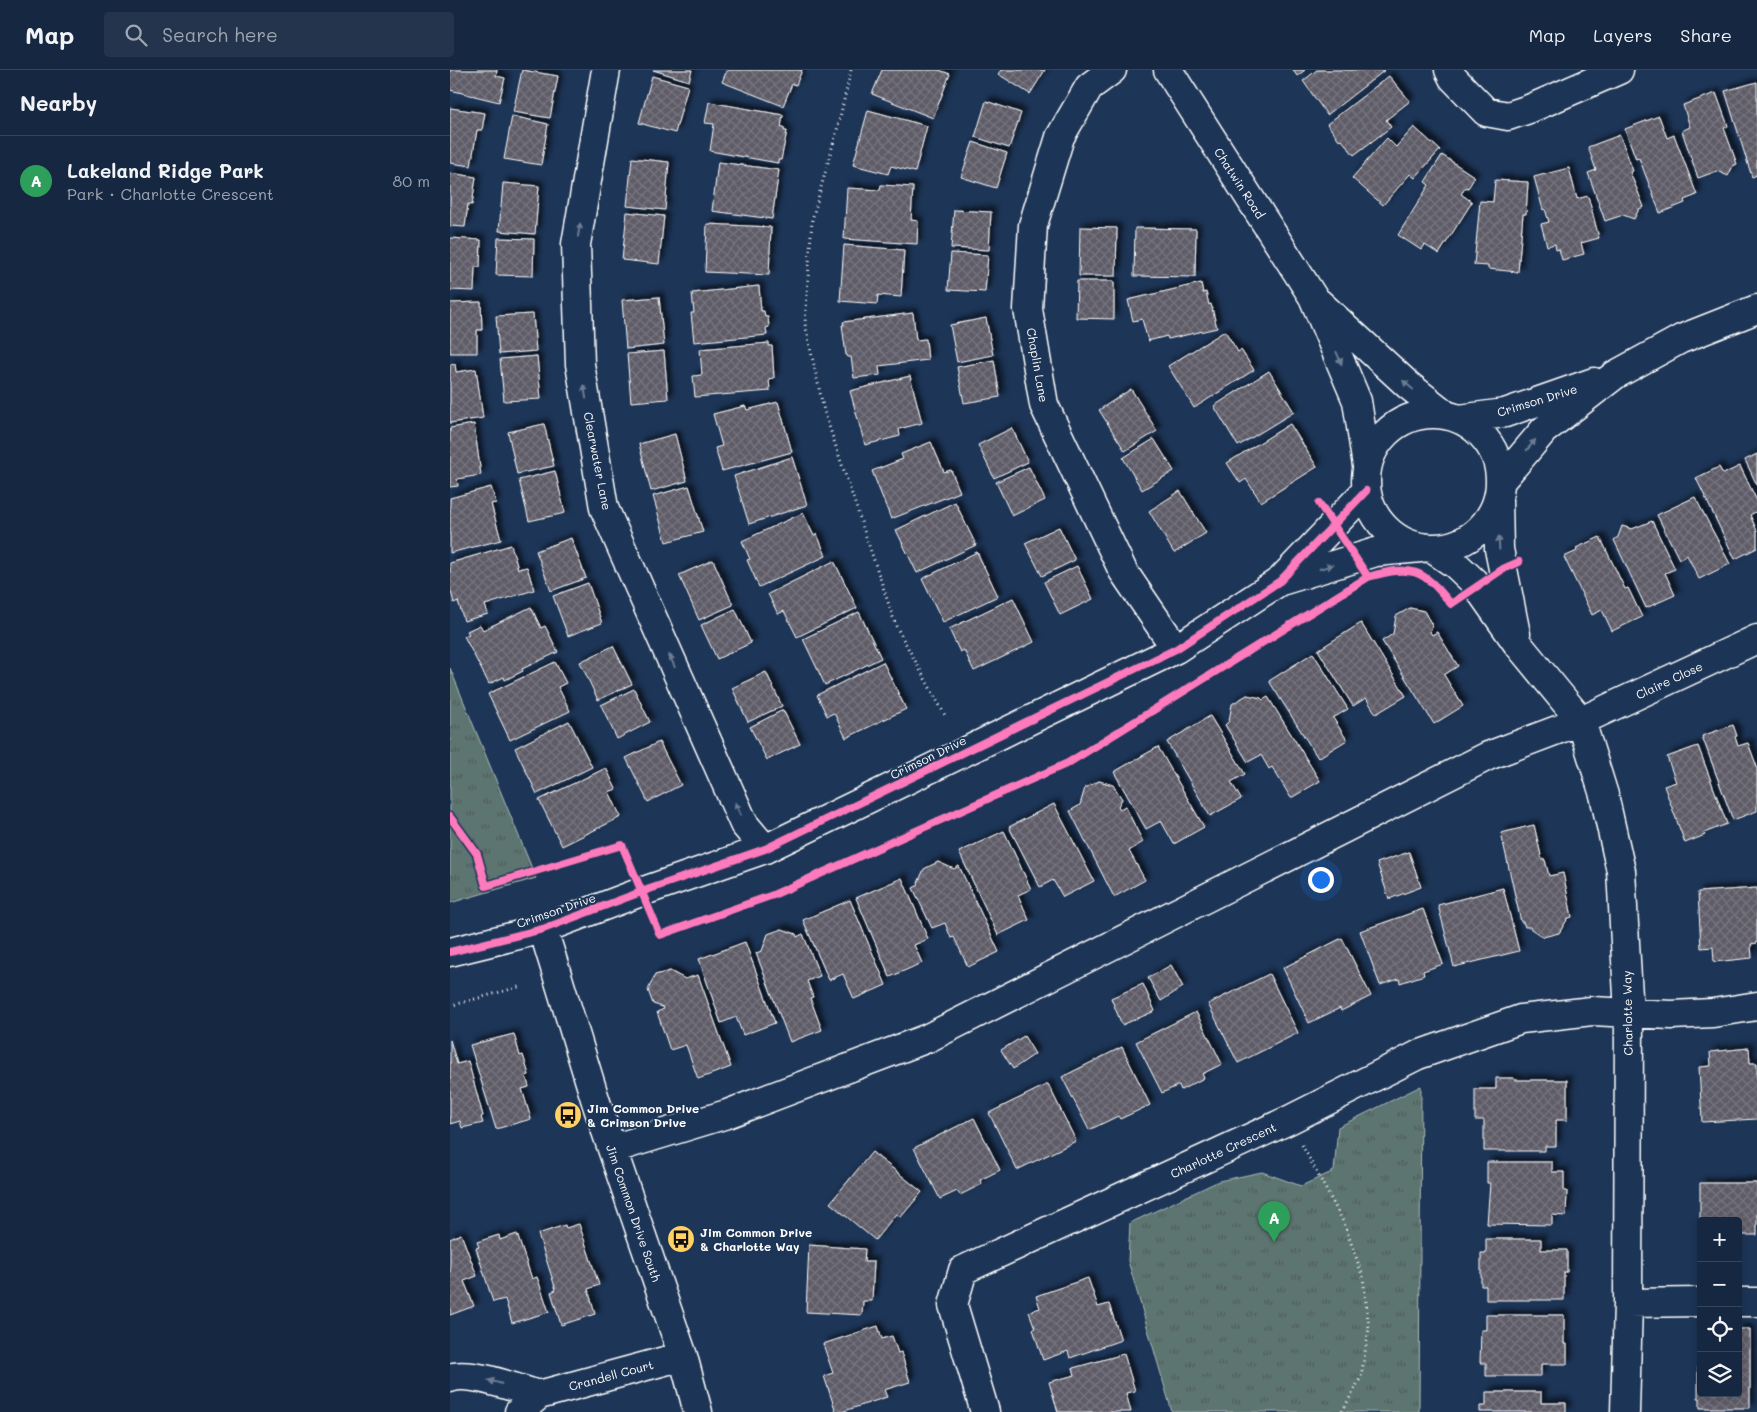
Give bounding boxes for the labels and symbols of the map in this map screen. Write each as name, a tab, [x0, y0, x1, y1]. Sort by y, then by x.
street label: Chatwin Road	[1211, 144, 1269, 222]
one-way arrow	[575, 222, 583, 238]
street label: Chaplin Lane	[1024, 327, 1052, 403]
one-way arrow	[1335, 351, 1343, 365]
one-way arrow	[1402, 379, 1415, 390]
street label: Crimson Drive	[1495, 380, 1579, 420]
one-way arrow	[580, 383, 588, 399]
street label: Clearwater Lane	[581, 411, 615, 511]
one-way arrow	[1526, 439, 1537, 452]
one-way arrow	[1495, 535, 1503, 551]
one-way arrow	[1319, 562, 1334, 570]
one-way arrow	[668, 654, 676, 668]
street label: Claire Close	[1633, 658, 1705, 702]
street label: Crimson Drive	[887, 732, 969, 782]
one-way arrow	[733, 802, 741, 816]
your location	[1308, 867, 1334, 893]
street label: Crimson Drive	[514, 889, 598, 931]
street label: Charlotte Way	[1618, 970, 1636, 1056]
bus stop icon: Jim Common Drive & Crimson Drive	[553, 1100, 583, 1130]
place label: Jim Common Drive & Crimson Drive	[587, 1100, 699, 1130]
street label: Charlotte Crescent	[1167, 1118, 1279, 1182]
street label: Jim Common Drive South	[603, 1142, 665, 1284]
pin: A	[1258, 1201, 1290, 1242]
bus stop icon: Jim Common Drive & Charlotte Way	[666, 1224, 696, 1254]
place label: Jim Common Drive & Charlotte Way	[700, 1224, 812, 1254]
street label: Crandell Court	[567, 1356, 655, 1394]
one-way arrow	[487, 1378, 502, 1386]

